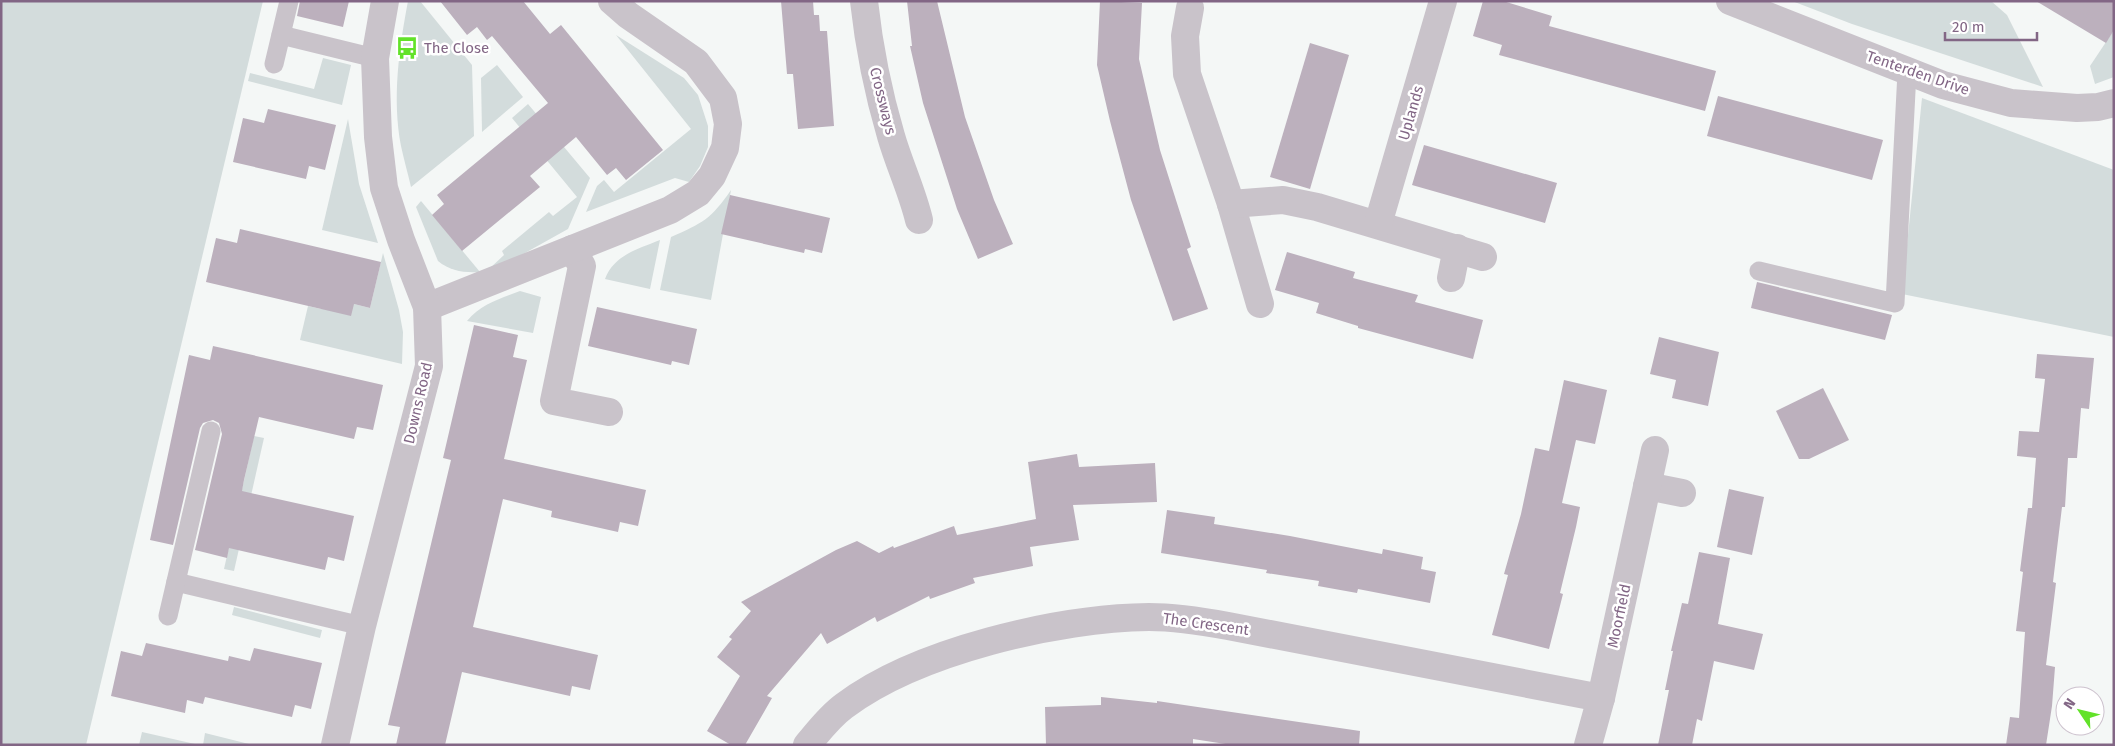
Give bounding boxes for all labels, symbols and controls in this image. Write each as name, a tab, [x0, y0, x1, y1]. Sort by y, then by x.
scale bar	[1945, 10, 2038, 42]
text: 20 m	[1952, 18, 1985, 36]
bus stop icon: The Close	[394, 35, 420, 61]
place label: The Close	[424, 39, 489, 57]
street label: Tenterden Drive	[1864, 47, 1972, 99]
street label: Crossways	[866, 65, 900, 137]
street label: Uplands	[1395, 84, 1427, 142]
street label: Downs Road	[400, 360, 436, 446]
street label: Moorfield	[1603, 582, 1635, 650]
street label: The Crescent	[1162, 609, 1251, 639]
north arrow	[2055, 686, 2105, 736]
text: N	[2060, 695, 2079, 713]

